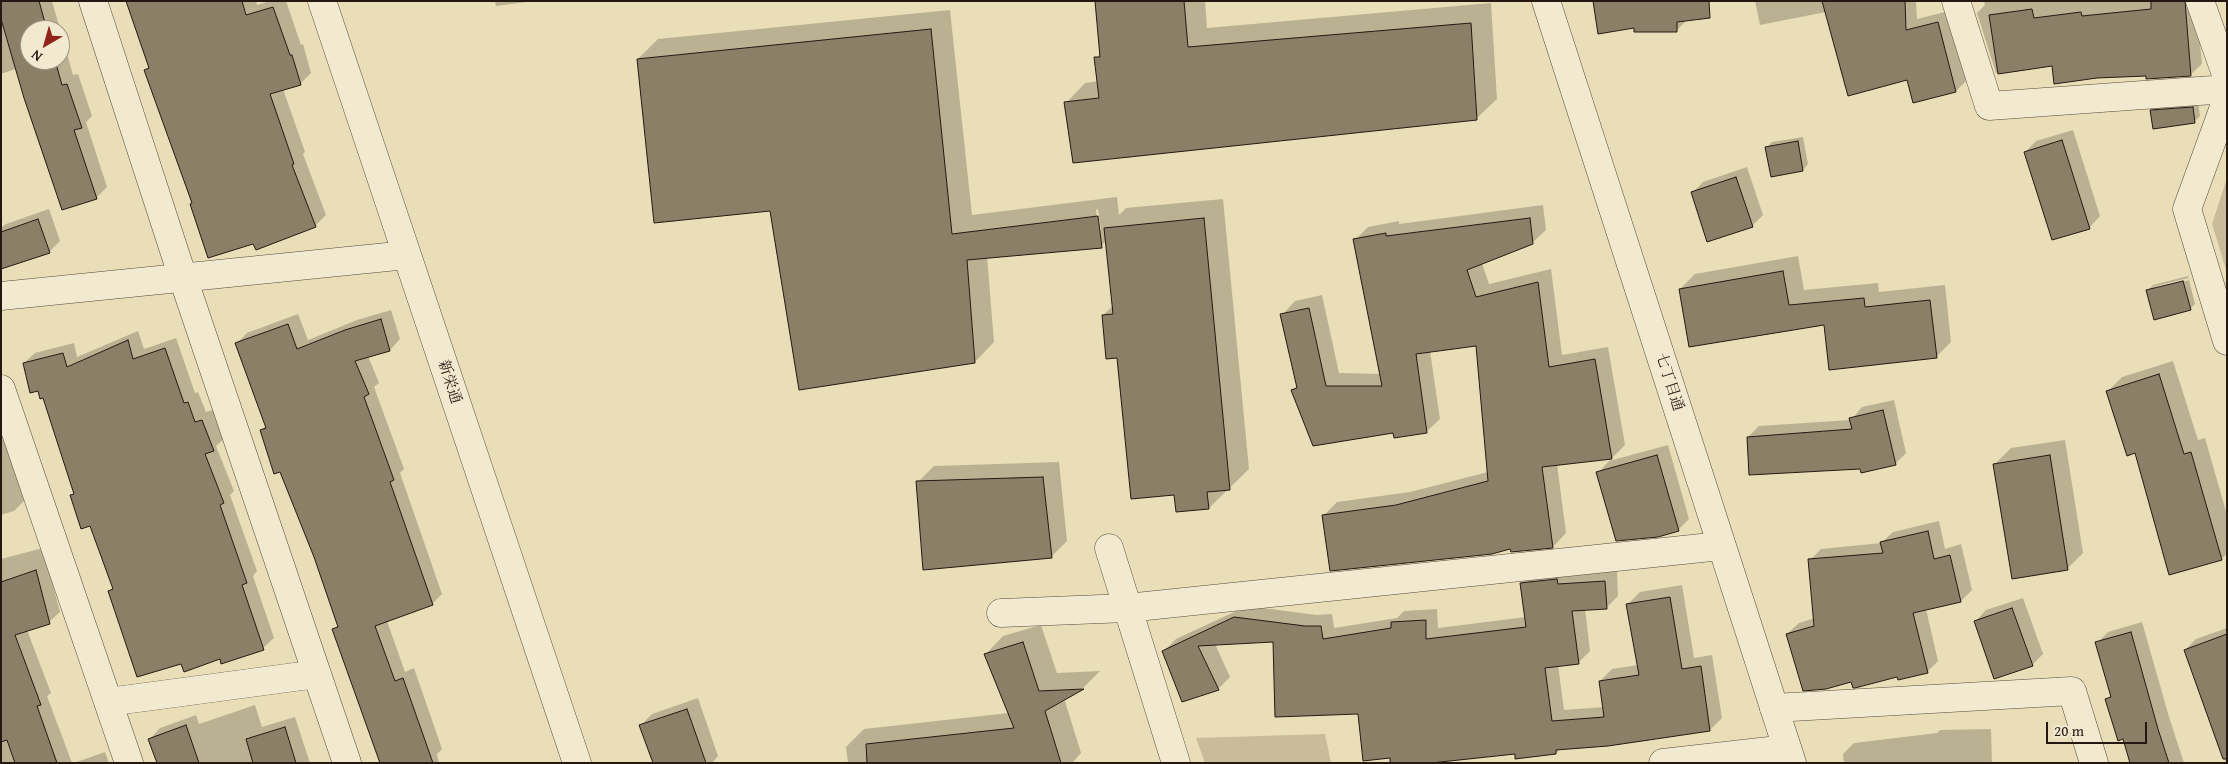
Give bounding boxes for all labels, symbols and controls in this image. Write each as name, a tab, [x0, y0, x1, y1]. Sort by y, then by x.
north arrow	[20, 20, 70, 70]
text: N	[27, 45, 46, 67]
street label: 七丁目通	[1651, 351, 1687, 413]
street label: 新栄通	[433, 358, 465, 406]
scale bar	[2048, 712, 2149, 744]
text: 20 m	[2054, 720, 2084, 741]

